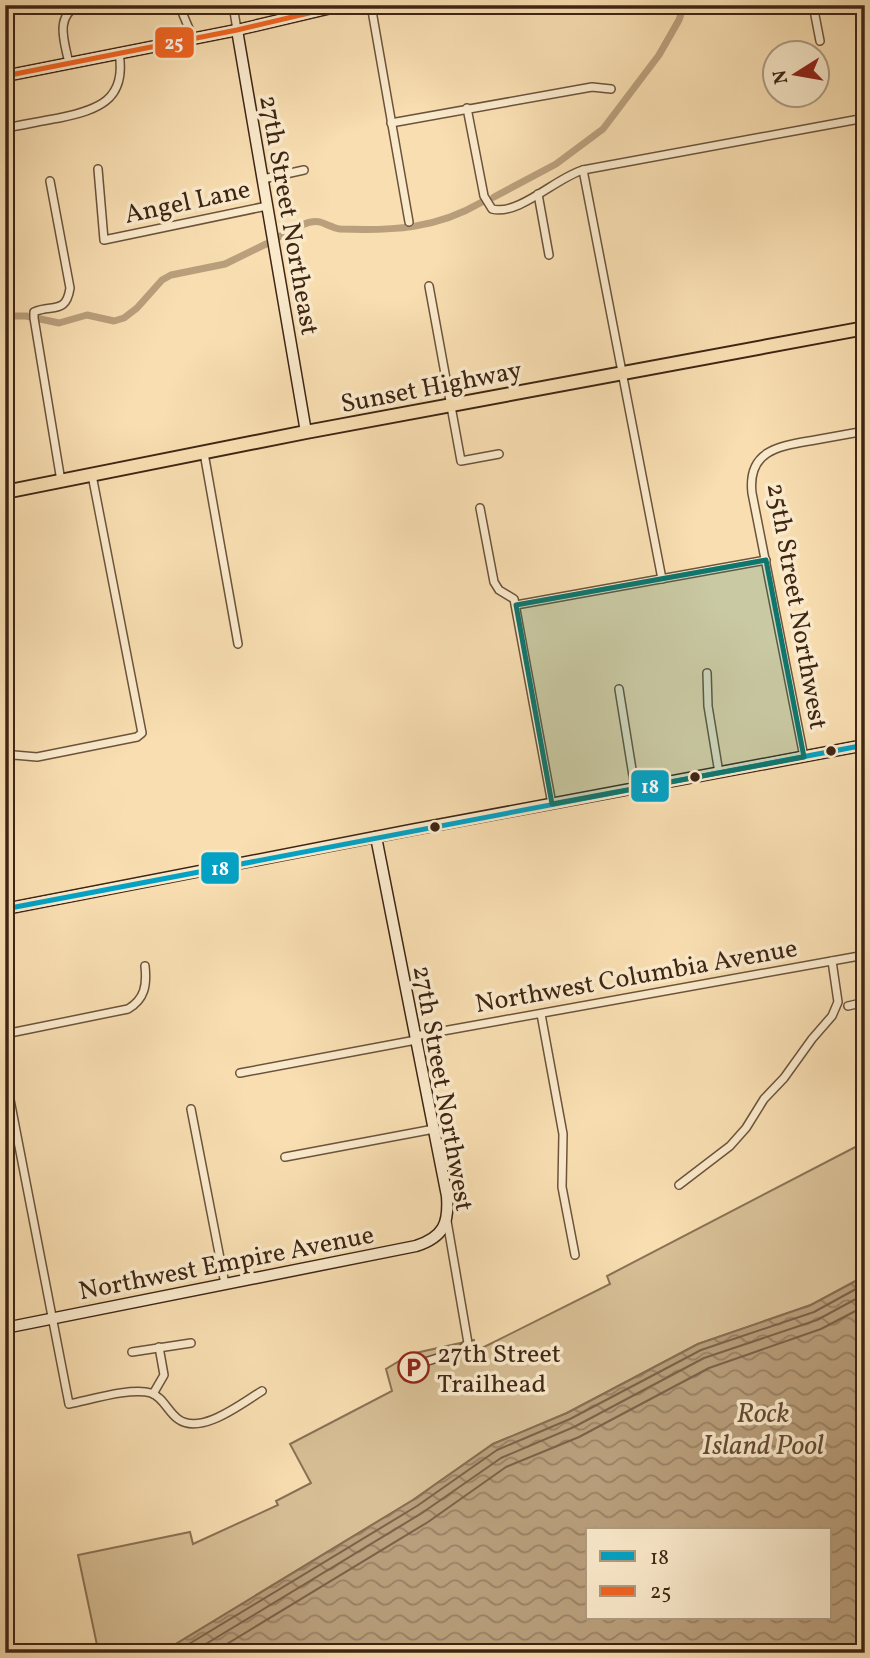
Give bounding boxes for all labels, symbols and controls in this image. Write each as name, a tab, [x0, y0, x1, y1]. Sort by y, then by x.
line badge: 25	[154, 26, 195, 59]
text: 25	[164, 31, 184, 57]
north arrow	[762, 38, 832, 108]
text: N	[767, 67, 795, 86]
street label: 27th Street Northeast	[249, 92, 327, 338]
street label: Angel Lane	[121, 172, 254, 234]
street label: Sunset Highway	[338, 353, 525, 423]
street label: 25th Street Northwest	[757, 480, 835, 732]
unlabelled marker	[824, 744, 838, 758]
line badge: 18	[630, 769, 670, 803]
unlabelled marker	[688, 770, 702, 784]
text: 18	[641, 775, 659, 801]
unlabelled marker	[428, 820, 442, 834]
line badge: 18	[200, 851, 240, 885]
text: 18	[211, 857, 229, 883]
street label: Northwest Columbia Avenue	[472, 931, 800, 1023]
street label: 27th Street Northwest	[403, 963, 481, 1214]
street label: Northwest Empire Avenue	[76, 1218, 377, 1310]
place label: 27th Street Trailhead	[437, 1337, 561, 1403]
parking icon: 27th Street Trailhead	[397, 1351, 431, 1385]
water label: Rock Island Pool	[702, 1395, 824, 1466]
legend	[586, 1528, 832, 1620]
text: 18	[650, 1544, 669, 1573]
text: 25	[650, 1578, 671, 1607]

